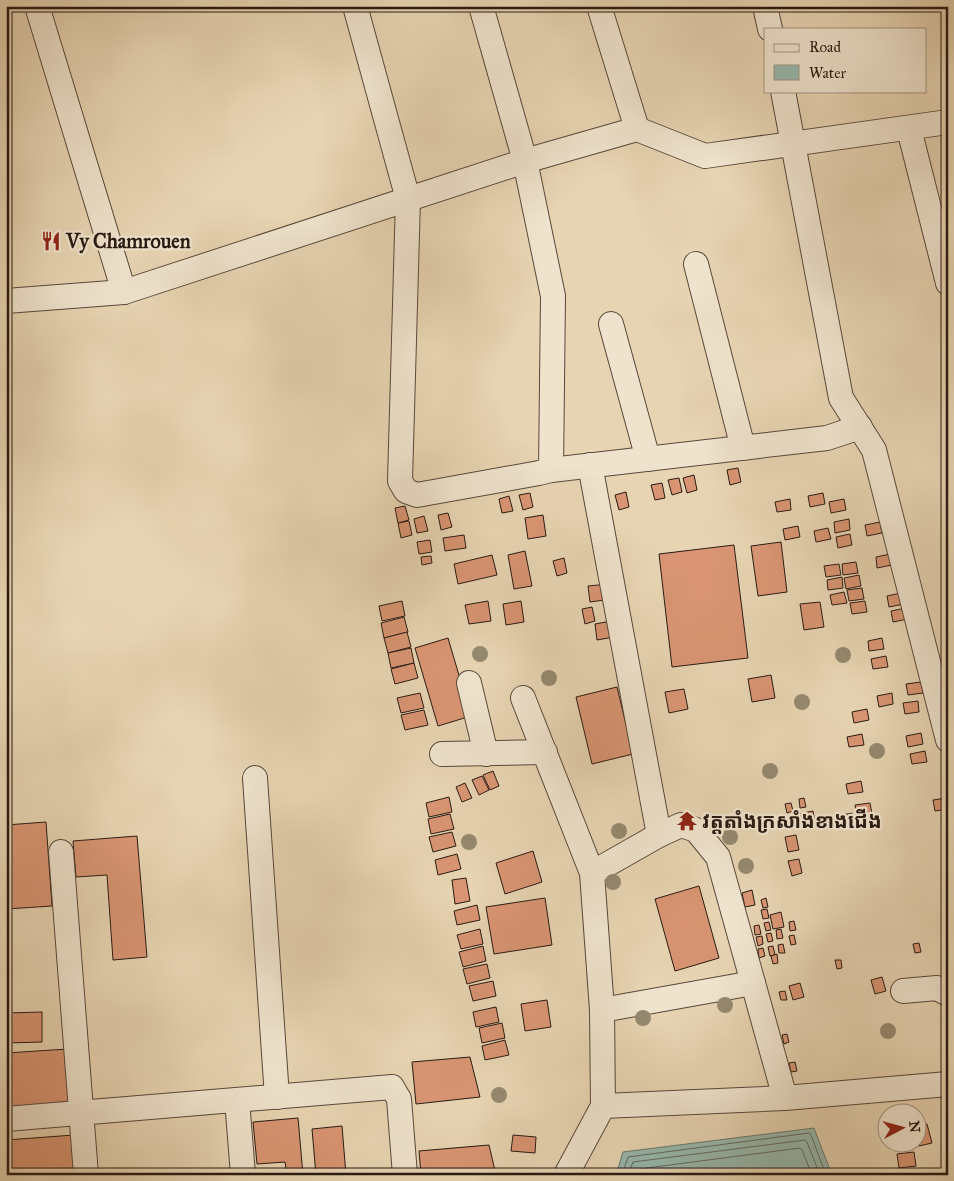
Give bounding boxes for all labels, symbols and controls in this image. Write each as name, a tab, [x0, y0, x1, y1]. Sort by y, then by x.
legend	[764, 28, 926, 92]
text: Road	[809, 38, 841, 56]
text: Water	[809, 64, 846, 82]
place label: Vy Chamrouen	[65, 229, 191, 254]
restaurant icon: Vy Chamrouen	[40, 230, 62, 252]
place label: វត្តតាំងក្រសាំងខាងជើង	[702, 808, 882, 834]
temple icon: វត្តតាំងក្រសាំងខាងជើង	[676, 810, 698, 832]
north arrow	[876, 1104, 926, 1154]
text: N	[905, 1120, 924, 1134]

